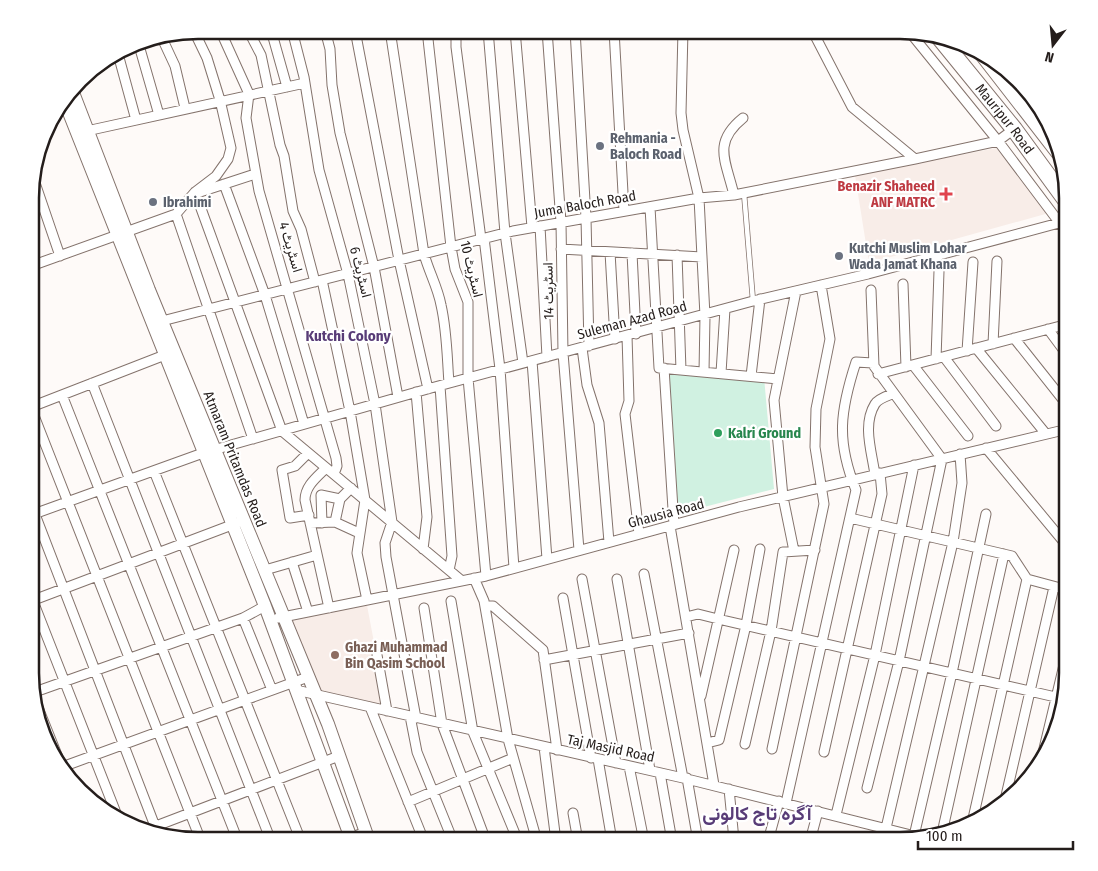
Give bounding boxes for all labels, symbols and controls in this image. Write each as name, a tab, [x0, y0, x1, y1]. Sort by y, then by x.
north arrow	[1028, 20, 1078, 70]
text: N	[1043, 48, 1056, 66]
street label: Mauripur Road	[972, 81, 1037, 157]
place label: Rehmania - Baloch Road	[610, 130, 682, 163]
marker: Rehmania - Baloch Road	[594, 140, 606, 152]
place label: Benazir Shaheed ANF MATRC	[838, 178, 936, 211]
street label: Juma Baloch Road	[533, 187, 637, 222]
marker: Benazir Shaheed ANF MATRC	[939, 187, 953, 201]
place label: Ibrahimi	[163, 194, 212, 211]
marker: Ibrahimi	[147, 196, 159, 208]
street label: اسٹریٹ 4	[275, 220, 306, 274]
street label: اسٹریٹ 10	[456, 239, 487, 299]
place label: Kutchi Muslim Lohar Wada Jamat Khana	[849, 240, 967, 273]
street label: اسٹریٹ 6	[346, 245, 375, 299]
marker: Kutchi Muslim Lohar Wada Jamat Khana	[833, 250, 845, 262]
street label: اسٹریٹ 14	[540, 262, 557, 320]
street label: Suleman Azad Road	[576, 298, 689, 343]
district label: Kutchi Colony	[305, 327, 391, 345]
street label: Atmaram Pritamdas Road	[199, 389, 270, 530]
place label: Kalri Ground	[728, 425, 801, 442]
marker: Kalri Ground	[712, 427, 724, 439]
street label: Ghausia Road	[626, 495, 706, 532]
place label: Ghazi Muhammad Bin Qasim School	[345, 639, 448, 672]
marker: Ghazi Muhammad Bin Qasim School	[329, 649, 341, 661]
street label: Taj Masjid Road	[566, 731, 656, 766]
district label: آگرہ تاج کالونی	[702, 802, 813, 826]
scale bar	[918, 818, 1073, 850]
text: 100 m	[926, 827, 963, 845]

